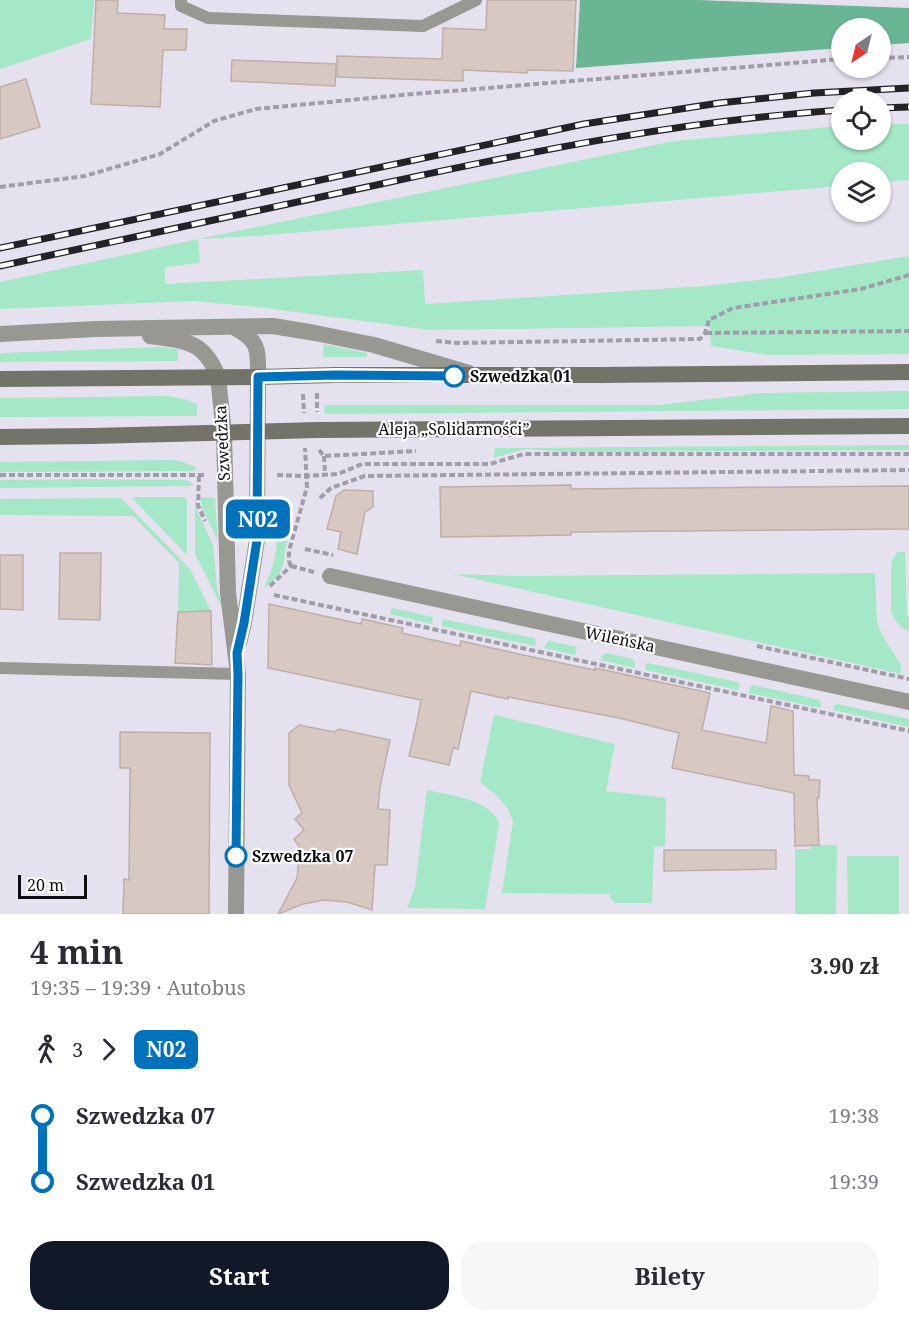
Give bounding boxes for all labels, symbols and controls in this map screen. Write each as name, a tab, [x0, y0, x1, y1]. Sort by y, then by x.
north arrow	[831, 18, 891, 78]
map controls	[831, 18, 891, 222]
button: locate	[831, 90, 891, 150]
button: layers	[831, 162, 891, 222]
marker: Szwedzka 01	[443, 365, 465, 387]
place label: Szwedzka 01	[470, 365, 571, 387]
street label: Szwedzka	[209, 405, 235, 481]
street label: Aleja „Solidarności”	[378, 418, 530, 440]
line badge: N02	[224, 500, 292, 538]
text: N02	[238, 505, 278, 533]
street label: Wileńska	[583, 621, 657, 657]
marker: Szwedzka 07	[225, 845, 247, 867]
place label: Szwedzka 07	[252, 845, 353, 867]
scale bar	[18, 872, 87, 900]
text: 20 m	[27, 874, 64, 896]
text: 4 min	[30, 929, 123, 974]
text: 3.90 zł	[810, 950, 879, 980]
text: 19:35 – 19:39 · Autobus	[30, 974, 246, 1001]
icon: walk	[30, 1033, 63, 1066]
icon: forward	[92, 1033, 125, 1066]
text: N02	[146, 1035, 186, 1063]
text: 3	[72, 1036, 83, 1063]
text: Szwedzka 07	[76, 1100, 216, 1130]
text: 19:38	[829, 1102, 879, 1129]
text: Szwedzka 01	[76, 1166, 216, 1196]
text: 19:39	[829, 1168, 879, 1195]
button: Start	[30, 1241, 449, 1310]
button: Bilety	[461, 1241, 879, 1310]

